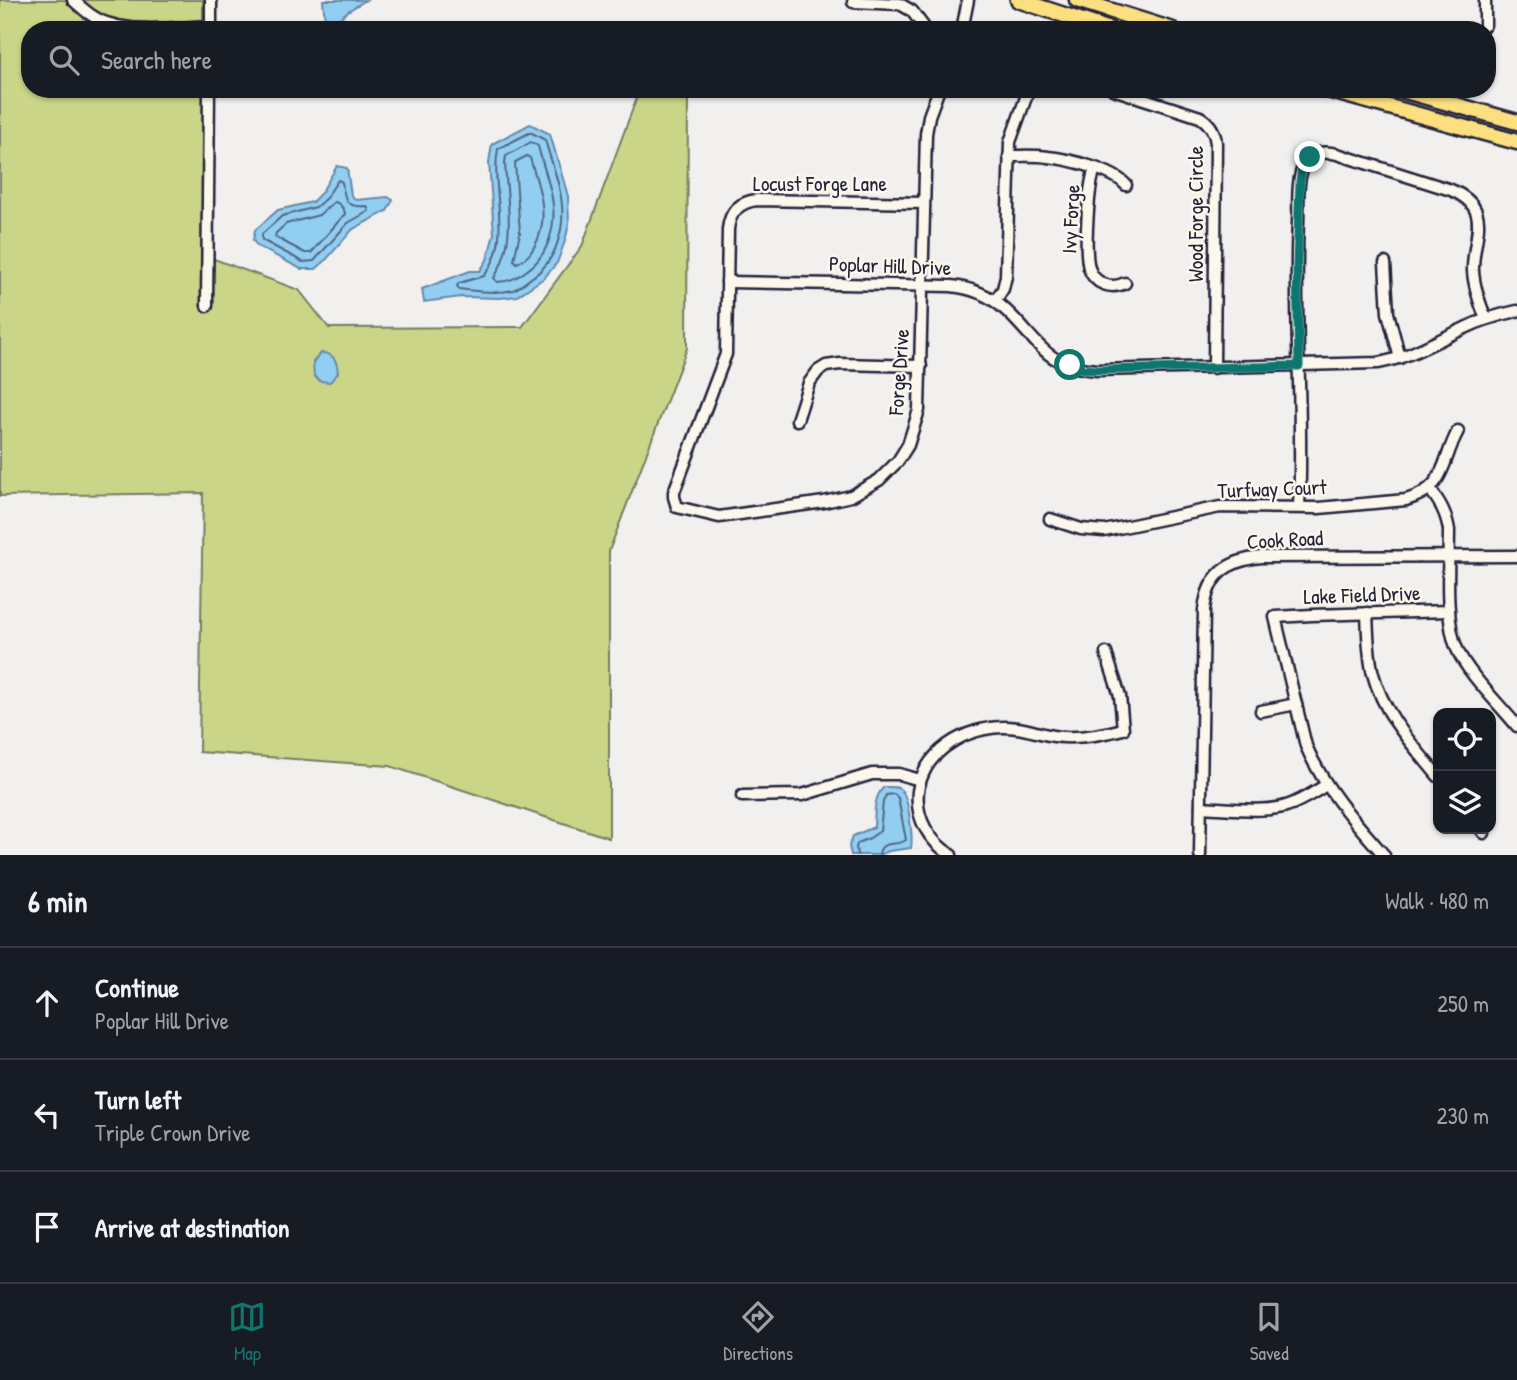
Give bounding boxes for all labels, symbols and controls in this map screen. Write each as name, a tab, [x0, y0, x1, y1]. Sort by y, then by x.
search box	[21, 21, 1496, 98]
icon: search	[45, 41, 83, 79]
text: Search here	[101, 42, 212, 77]
route end	[1294, 141, 1325, 172]
street label: Wood Forge Circle	[1181, 146, 1210, 282]
street label: Locust Forge Lane	[753, 169, 887, 198]
street label: Ivy Forge	[1054, 184, 1087, 254]
street label: Poplar Hill Drive	[828, 249, 952, 282]
street label: Forge Drive	[881, 328, 916, 417]
route start	[1054, 349, 1085, 380]
street label: Turfway Court	[1217, 472, 1328, 505]
street label: Cook Road	[1246, 523, 1324, 556]
street label: Lake Field Drive	[1303, 578, 1421, 611]
map controls	[1433, 708, 1496, 834]
button: locate	[1433, 708, 1496, 771]
button: layers	[1433, 771, 1496, 834]
text: 6 min	[28, 881, 88, 921]
text: Walk · 480 m	[1385, 885, 1489, 916]
text: Continue	[95, 970, 179, 1005]
icon: ahead	[28, 984, 66, 1022]
text: 250 m	[1437, 988, 1489, 1019]
text: Poplar Hill Drive	[95, 1005, 229, 1036]
text: Turn left	[95, 1082, 181, 1117]
icon: left	[28, 1096, 66, 1134]
text: 230 m	[1437, 1100, 1489, 1131]
text: Triple Crown Drive	[95, 1117, 251, 1148]
icon: arrive	[28, 1208, 66, 1246]
text: Arrive at destination	[95, 1210, 290, 1245]
tab: Map	[228, 1298, 266, 1366]
tab: Directions	[723, 1298, 793, 1366]
tab: Saved	[1250, 1298, 1289, 1366]

